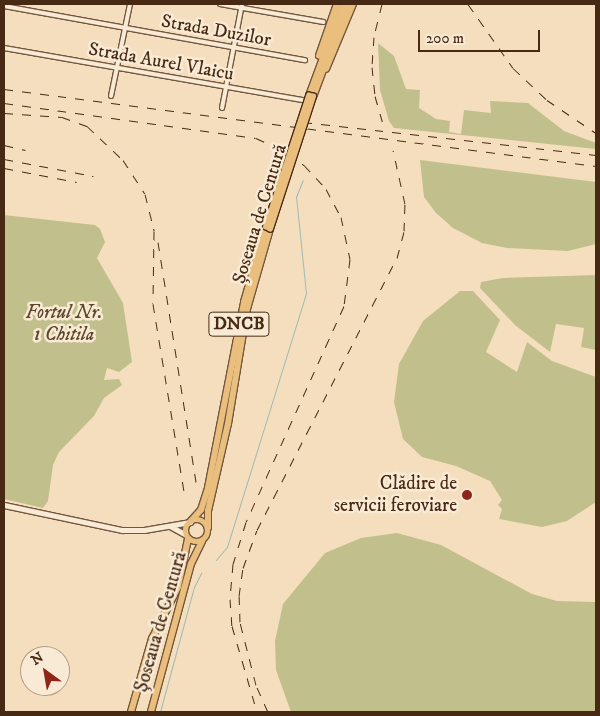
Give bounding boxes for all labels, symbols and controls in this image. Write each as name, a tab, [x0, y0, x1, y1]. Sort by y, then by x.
street label: Strada Duzilor	[159, 10, 273, 52]
scale bar	[420, 20, 542, 52]
text: 200 m	[426, 29, 464, 48]
street label: Strada Aurel Vlaicu	[87, 38, 235, 86]
street label: Șoseaua de Centură	[228, 141, 292, 287]
park label: Fortul Nr. 1 Chitila	[25, 302, 103, 346]
road number: DNCB	[208, 308, 270, 339]
place label: Clădire de servicii feroviare	[334, 473, 457, 517]
marker: Clădire de servicii feroviare	[461, 489, 473, 501]
street label: Șoseaua de Centură	[130, 549, 192, 695]
north arrow	[20, 646, 70, 696]
text: N	[28, 648, 47, 670]

